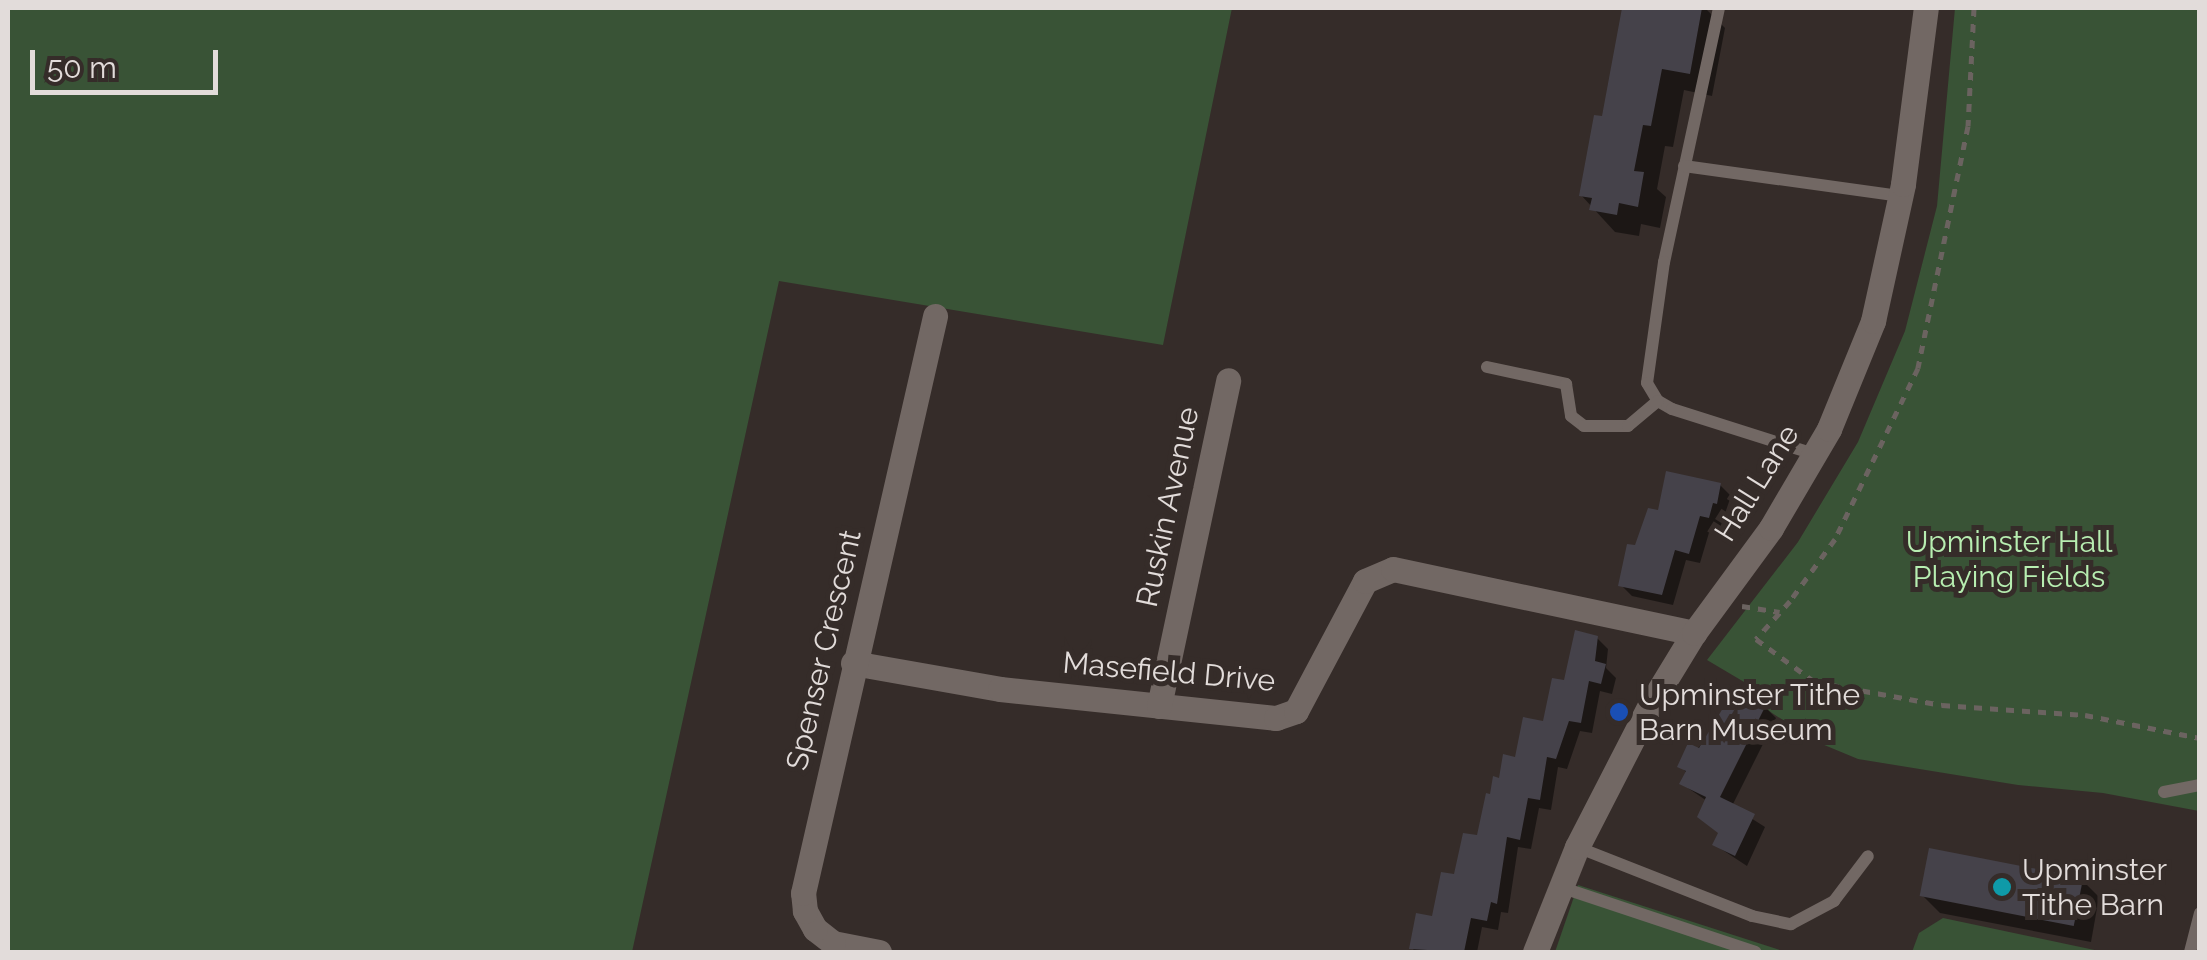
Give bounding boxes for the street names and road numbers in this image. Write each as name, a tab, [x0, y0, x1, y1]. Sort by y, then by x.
street label: Ruskin Avenue	[1129, 403, 1207, 611]
street label: Hall Lane	[1707, 418, 1807, 548]
street label: Spenser Crescent	[779, 526, 869, 774]
street label: Masefield Drive	[1061, 645, 1277, 699]

